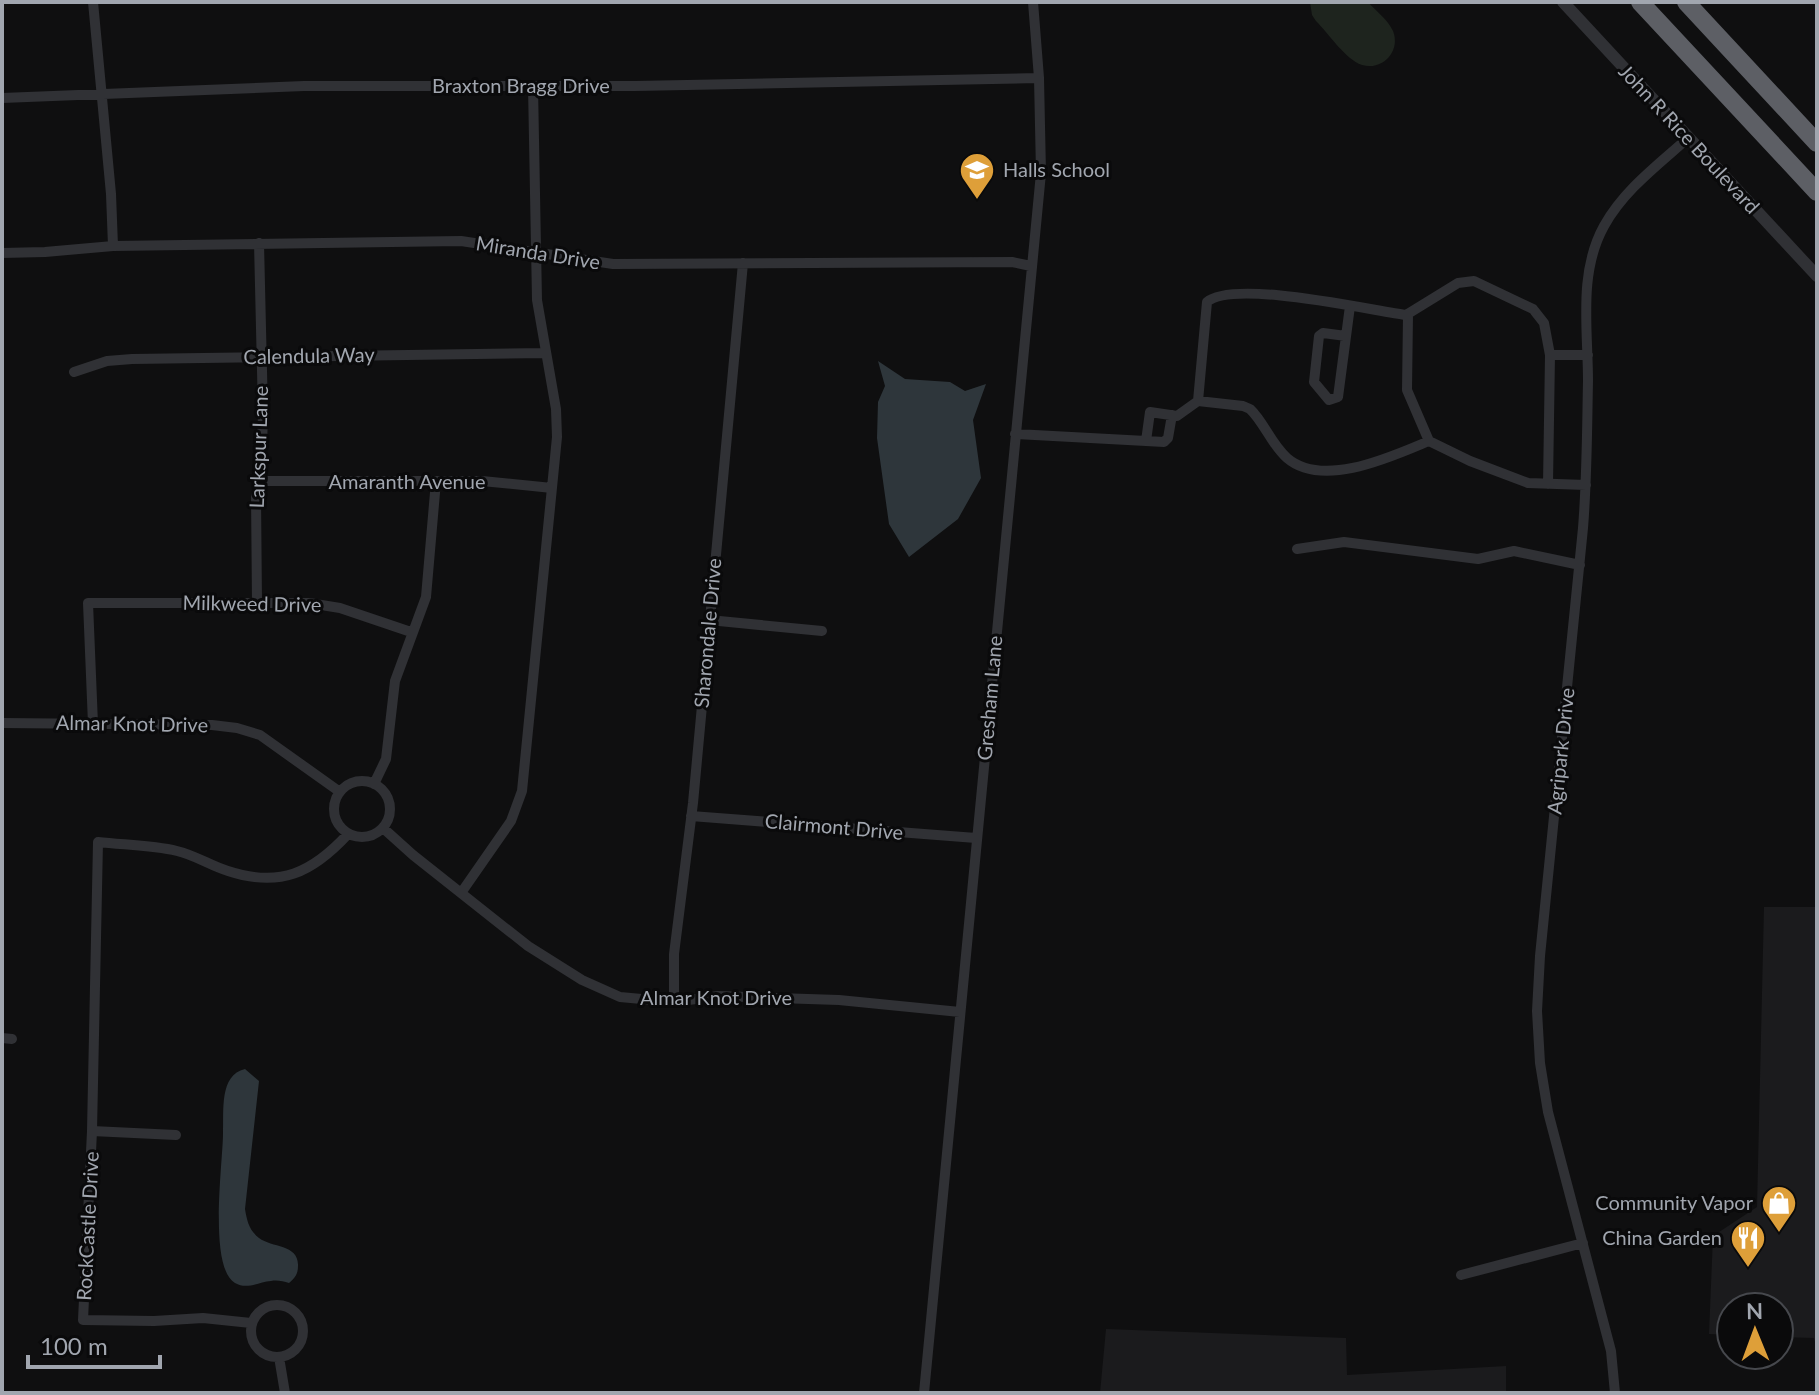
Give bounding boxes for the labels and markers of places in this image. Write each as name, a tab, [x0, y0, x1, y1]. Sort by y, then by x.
school or university icon: Halls School	[958, 151, 996, 201]
place label: Halls School	[1003, 157, 1110, 181]
shop icon: Community Vapor	[1760, 1184, 1798, 1234]
place label: Community Vapor	[1595, 1190, 1754, 1214]
restaurant icon: China Garden	[1729, 1219, 1767, 1269]
place label: China Garden	[1602, 1225, 1722, 1249]

